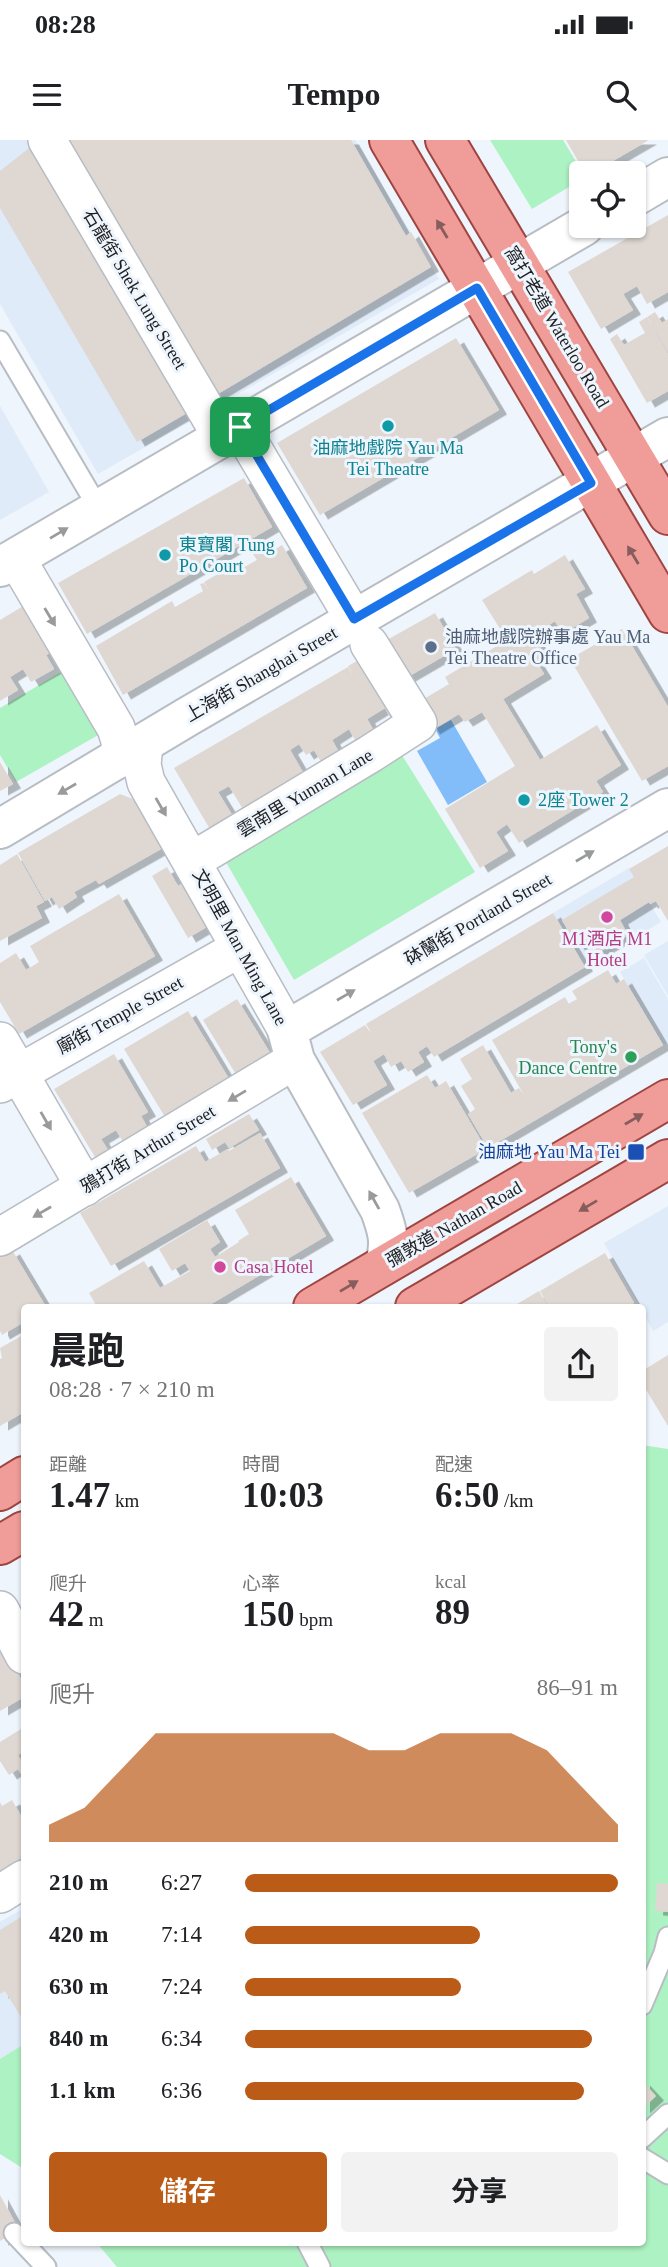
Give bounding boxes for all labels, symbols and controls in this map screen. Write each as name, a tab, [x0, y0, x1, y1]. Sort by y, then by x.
text: 08:28	[35, 10, 96, 39]
icon: menu	[28, 76, 66, 114]
text: Tempo	[287, 76, 381, 112]
icon: search	[602, 76, 640, 114]
map controls	[569, 161, 646, 238]
button: locate	[569, 161, 646, 238]
street label: 石龍街 Shek Lung Street	[79, 205, 191, 373]
one-way arrow	[436, 220, 448, 239]
street label: 窩打老道 Waterloo Road	[501, 243, 613, 411]
pin	[210, 397, 270, 457]
icon: arrive	[221, 408, 259, 446]
marker: 油麻地戲院 Yau Ma Tei Theatre	[380, 418, 396, 434]
place label: 油麻地戲院 Yau Ma Tei Theatre	[312, 438, 464, 479]
one-way arrow	[49, 527, 68, 539]
place label: 東寶閣 Tung Po Court	[179, 535, 275, 576]
one-way arrow	[627, 545, 639, 564]
marker: 東寶閣 Tung Po Court	[157, 547, 173, 563]
one-way arrow	[44, 608, 57, 627]
street label: 上海街 Shanghai Street	[182, 622, 340, 726]
place label: 油麻地戲院辦事處 Yau Ma Tei Theatre Office	[445, 627, 650, 668]
marker: 油麻地戲院辦事處 Yau Ma Tei Theatre Office	[423, 639, 439, 655]
street label: 雲南里 Yunnan Lane	[234, 745, 376, 841]
one-way arrow	[57, 783, 76, 796]
place label: 2座 Tower 2	[538, 790, 629, 810]
marker: 2座 Tower 2	[516, 792, 532, 808]
one-way arrow	[155, 798, 167, 817]
one-way arrow	[576, 850, 595, 862]
street label: 文明里 Man Ming Lane	[189, 865, 291, 1029]
street label: 砵蘭街 Portland Street	[401, 869, 555, 969]
marker: M1酒店 M1 Hotel	[599, 909, 615, 925]
place label: M1酒店 M1 Hotel	[562, 929, 652, 970]
street label: 廟街 Temple Street	[54, 972, 186, 1058]
one-way arrow	[337, 989, 356, 1002]
place label: Tony's Dance Centre	[519, 1037, 617, 1078]
marker: Tony's Dance Centre	[623, 1049, 639, 1065]
one-way arrow	[227, 1089, 246, 1102]
street label: 鴉打街 Arthur Street	[77, 1101, 219, 1197]
one-way arrow	[40, 1112, 53, 1131]
one-way arrow	[624, 1113, 643, 1125]
place label: 油麻地 Yau Ma Tei	[478, 1142, 620, 1162]
marker: 油麻地 Yau Ma Tei	[626, 1142, 646, 1162]
street label: 彌敦道 Nathan Road	[383, 1177, 525, 1271]
one-way arrow	[368, 1190, 380, 1210]
one-way arrow	[579, 1200, 598, 1212]
one-way arrow	[32, 1206, 51, 1219]
place label: Casa Hotel	[234, 1257, 313, 1277]
marker: Casa Hotel	[212, 1259, 228, 1275]
one-way arrow	[339, 1280, 358, 1292]
button: share	[544, 1327, 618, 1401]
text: 晨跑	[49, 1330, 125, 1372]
text: 08:28 · 7 × 210 m	[49, 1377, 215, 1402]
text: 距離	[49, 1454, 87, 1475]
text: 時間	[242, 1454, 280, 1475]
text: 配速	[435, 1454, 473, 1475]
text: 1.47	[49, 1476, 110, 1515]
text: 10:03	[242, 1476, 324, 1515]
text: 6:50	[435, 1476, 499, 1515]
text: km	[110, 1490, 139, 1511]
text: /km	[499, 1490, 533, 1511]
text: kcal	[435, 1571, 467, 1592]
text: 爬升	[49, 1573, 87, 1594]
text: 心率	[242, 1573, 280, 1594]
text: 89	[435, 1593, 470, 1632]
text: 42	[49, 1595, 84, 1634]
text: 150	[242, 1595, 295, 1634]
text: m	[84, 1609, 104, 1630]
text: bpm	[295, 1609, 333, 1630]
text: 86–91 m	[537, 1675, 618, 1700]
text: 爬升	[49, 1682, 95, 1707]
text: 210 m	[49, 1870, 108, 1895]
text: 6:27	[161, 1870, 202, 1895]
text: 420 m	[49, 1922, 108, 1947]
text: 7:14	[161, 1922, 202, 1947]
text: 630 m	[49, 1974, 108, 1999]
text: 7:24	[161, 1974, 202, 1999]
text: 840 m	[49, 2026, 108, 2051]
text: 6:34	[161, 2026, 202, 2051]
text: 1.1 km	[49, 2078, 115, 2103]
text: 6:36	[161, 2078, 202, 2103]
button: 儲存	[49, 2152, 327, 2232]
button: 分享	[341, 2152, 618, 2232]

